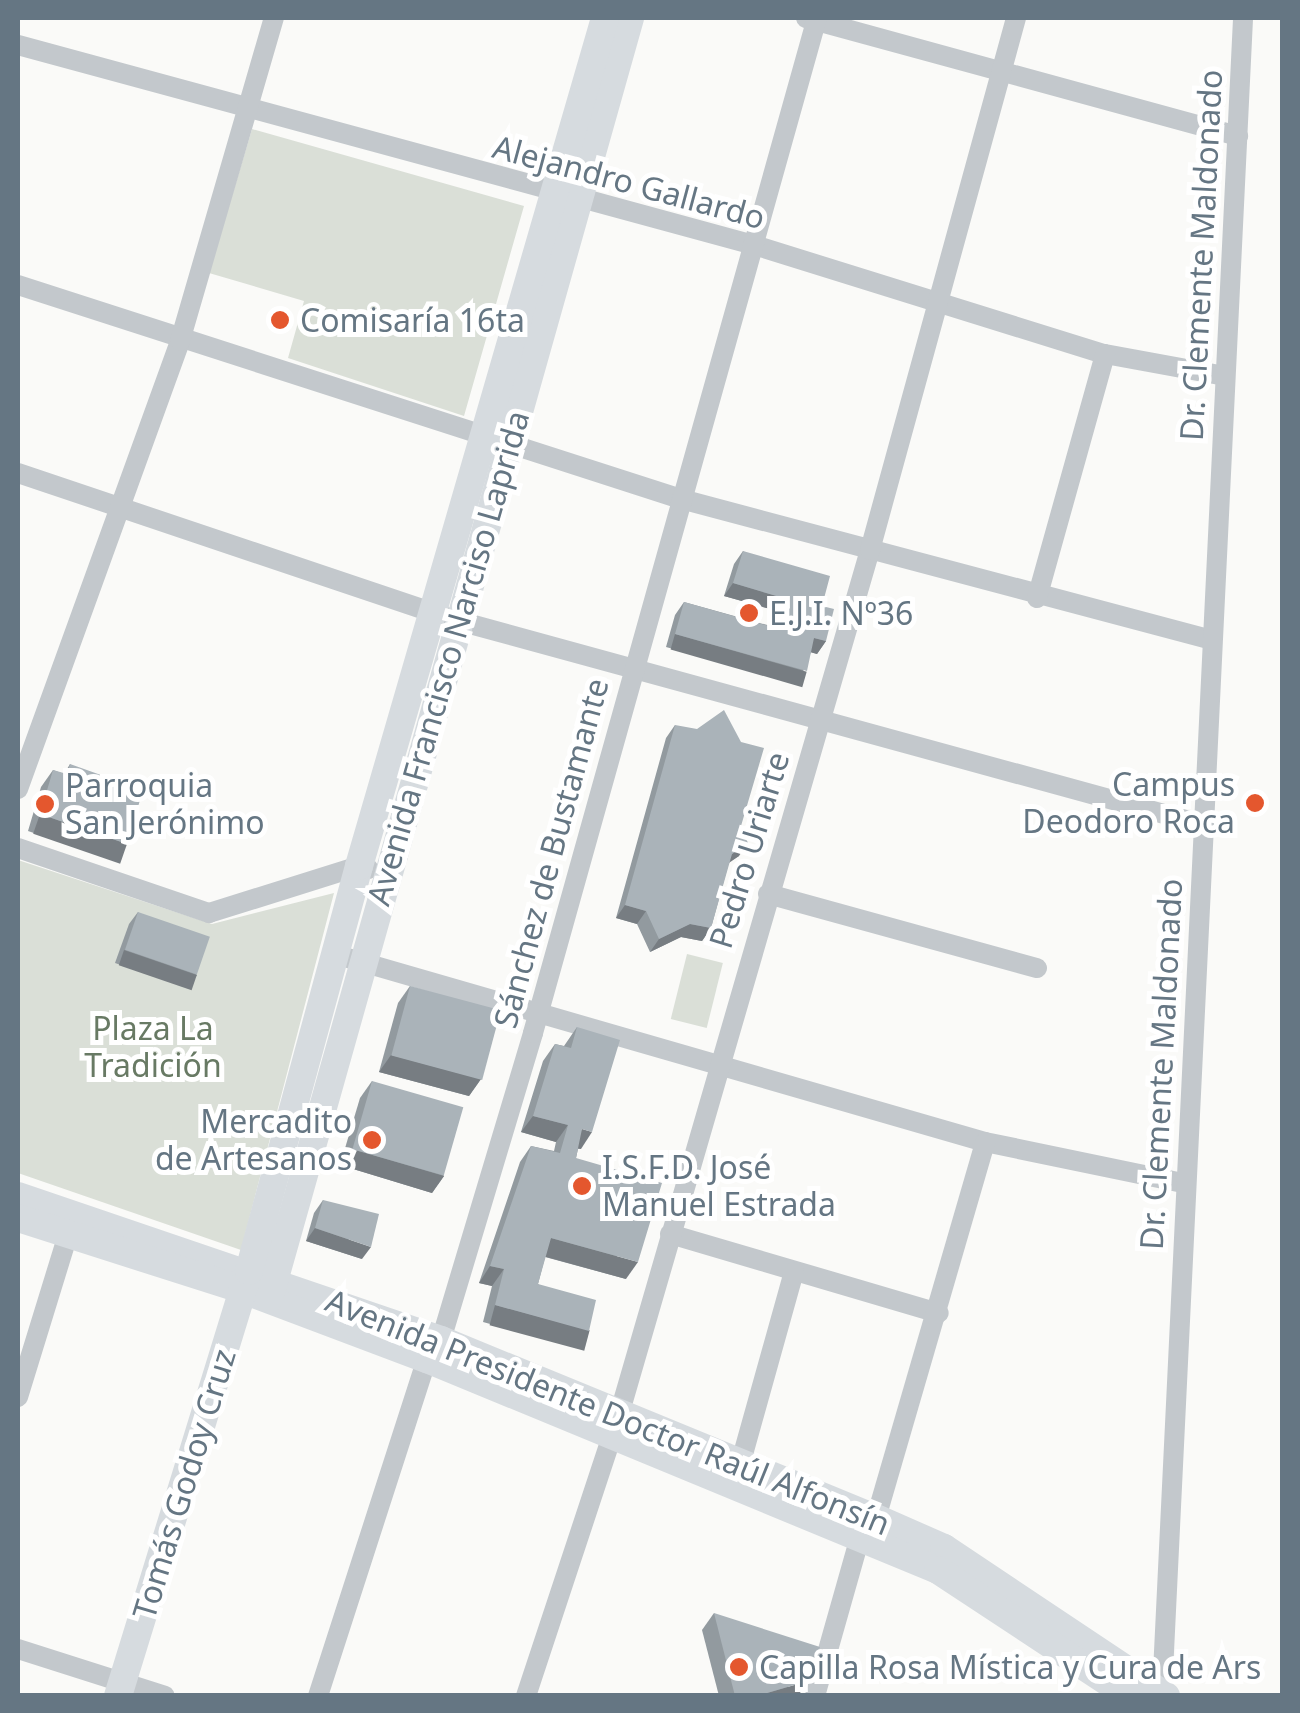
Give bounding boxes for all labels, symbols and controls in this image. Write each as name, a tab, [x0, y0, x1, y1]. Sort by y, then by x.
street label: Dr. Clemente Maldonado	[1172, 68, 1230, 442]
street label: Alejandro Gallardo	[489, 127, 769, 237]
place label: Comisaría 16ta	[300, 301, 525, 339]
marker: Comisaría 16ta	[269, 309, 291, 331]
street label: Avenida Francisco Narciso Laprida	[359, 406, 537, 910]
place label: E.J.I. Nº36	[769, 594, 913, 632]
marker: E.J.I. Nº36	[738, 602, 760, 624]
street label: Sánchez de Bustamante	[486, 674, 616, 1032]
street label: Pedro Uriarte	[701, 747, 797, 953]
place label: Campus Deodoro Roca	[1022, 766, 1235, 841]
place label: Parroquia San Jerónimo	[65, 767, 265, 842]
marker: Campus Deodoro Roca	[1244, 792, 1266, 814]
marker: Parroquia San Jerónimo	[34, 793, 56, 815]
street label: Dr. Clemente Maldonado	[1132, 877, 1190, 1251]
park label: Plaza La Tradición	[84, 1010, 222, 1085]
place label: Mercadito de Artesanos	[155, 1103, 352, 1178]
marker: Mercadito de Artesanos	[361, 1129, 383, 1151]
place label: I.S.F.D. José Manuel Estrada	[602, 1149, 836, 1224]
marker: I.S.F.D. José Manuel Estrada	[571, 1175, 593, 1197]
street label: Avenida Presidente Doctor Raúl Alfonsín	[320, 1281, 896, 1543]
street label: Tomás Godoy Cruz	[125, 1344, 243, 1624]
place label: Capilla Rosa Mística y Cura de Ars	[759, 1648, 1261, 1686]
marker: Capilla Rosa Mística y Cura de Ars	[728, 1656, 750, 1678]

